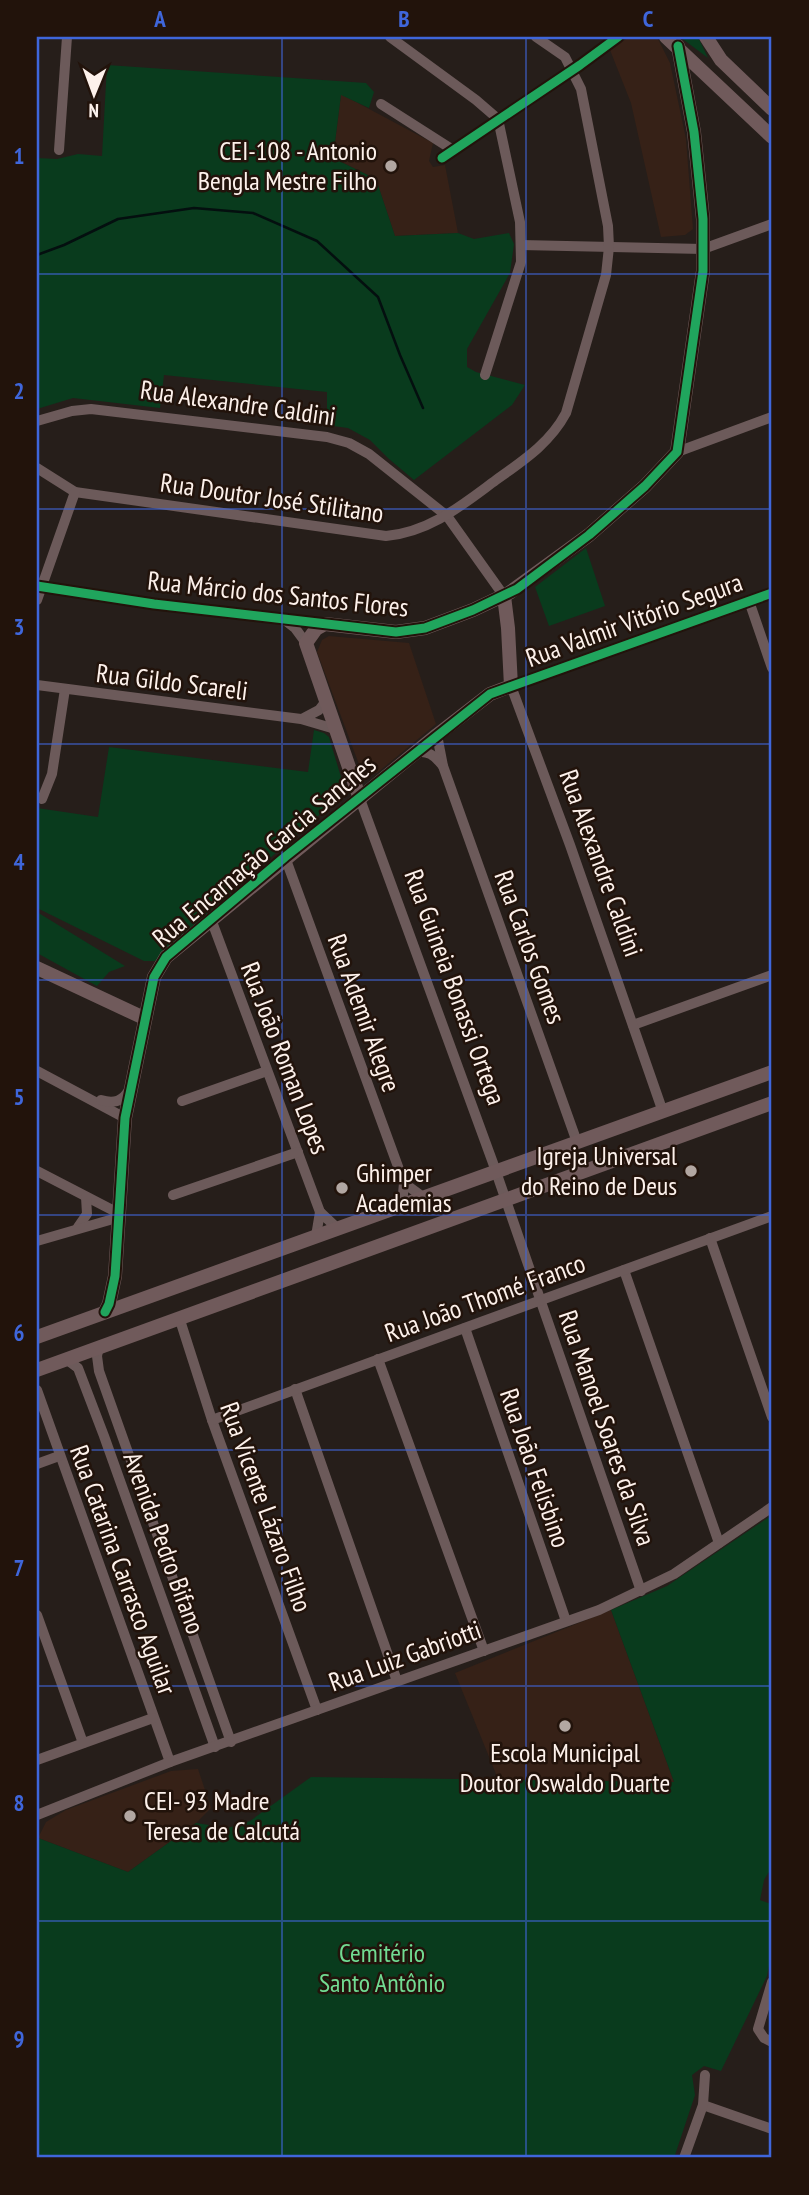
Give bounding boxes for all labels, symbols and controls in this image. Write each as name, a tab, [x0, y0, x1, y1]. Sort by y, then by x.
text: A	[153, 4, 166, 33]
text: B	[398, 4, 410, 33]
text: C	[643, 4, 654, 33]
north arrow	[60, 60, 130, 130]
text: N	[88, 99, 99, 123]
place label: CEI-108 - Antonio Bengla Mestre Filho	[198, 134, 377, 197]
text: 1	[14, 141, 25, 170]
marker: CEI-108 - Antonio Bengla Mestre Filho	[383, 158, 399, 174]
street label: Rua Alexandre Caldini	[138, 372, 338, 433]
text: 2	[14, 376, 25, 405]
street label: Rua Doutor José Stilitano	[158, 466, 386, 530]
street label: Rua Márcio dos Santos Flores	[146, 563, 410, 624]
street label: Rua Valmir Vitório Segura	[521, 565, 747, 674]
text: 3	[14, 612, 25, 641]
street label: Rua Gildo Scareli	[94, 656, 250, 707]
street label: Rua Encarnação Garcia Sanches	[145, 747, 382, 954]
street label: Rua Alexandre Caldini	[552, 765, 651, 961]
text: 4	[14, 847, 25, 876]
street label: Rua Guineia Bonassi Ortega	[398, 865, 513, 1109]
street label: Rua Carlos Gomes	[487, 866, 573, 1028]
street label: Rua Ademir Alegre	[321, 929, 408, 1096]
street label: Rua João Roman Lopes	[234, 957, 337, 1158]
text: 5	[14, 1082, 25, 1111]
place label: Igreja Universal do Reino de Deus	[521, 1139, 677, 1202]
place label: Ghimper Academias	[356, 1156, 451, 1219]
marker: Igreja Universal do Reino de Deus	[683, 1163, 699, 1179]
marker: Ghimper Academias	[334, 1180, 350, 1196]
street label: Rua João Thomé Franco	[380, 1246, 590, 1349]
street label: Rua Manoel Soares da Silva	[552, 1306, 663, 1550]
text: 6	[14, 1318, 25, 1347]
street label: Rua João Felisbino	[493, 1384, 578, 1552]
street label: Rua Vicente Lázaro Filho	[213, 1397, 320, 1616]
street label: Rua Catarina Carrasco Aguilar	[63, 1440, 184, 1699]
street label: Avenida Pedro Bifano	[116, 1447, 213, 1638]
text: 7	[14, 1553, 25, 1582]
street label: Rua Luiz Gabriotti	[324, 1613, 486, 1698]
marker: Escola Municipal Doutor Oswaldo Duarte	[557, 1718, 573, 1734]
place label: Escola Municipal Doutor Oswaldo Duarte	[460, 1736, 670, 1799]
place label: CEI- 93 Madre Teresa de Calcutá	[144, 1784, 300, 1847]
text: 8	[14, 1788, 25, 1817]
marker: CEI- 93 Madre Teresa de Calcutá	[122, 1808, 138, 1824]
park label: Cemitério Santo Antônio	[319, 1936, 445, 1999]
text: 9	[14, 2024, 25, 2053]

